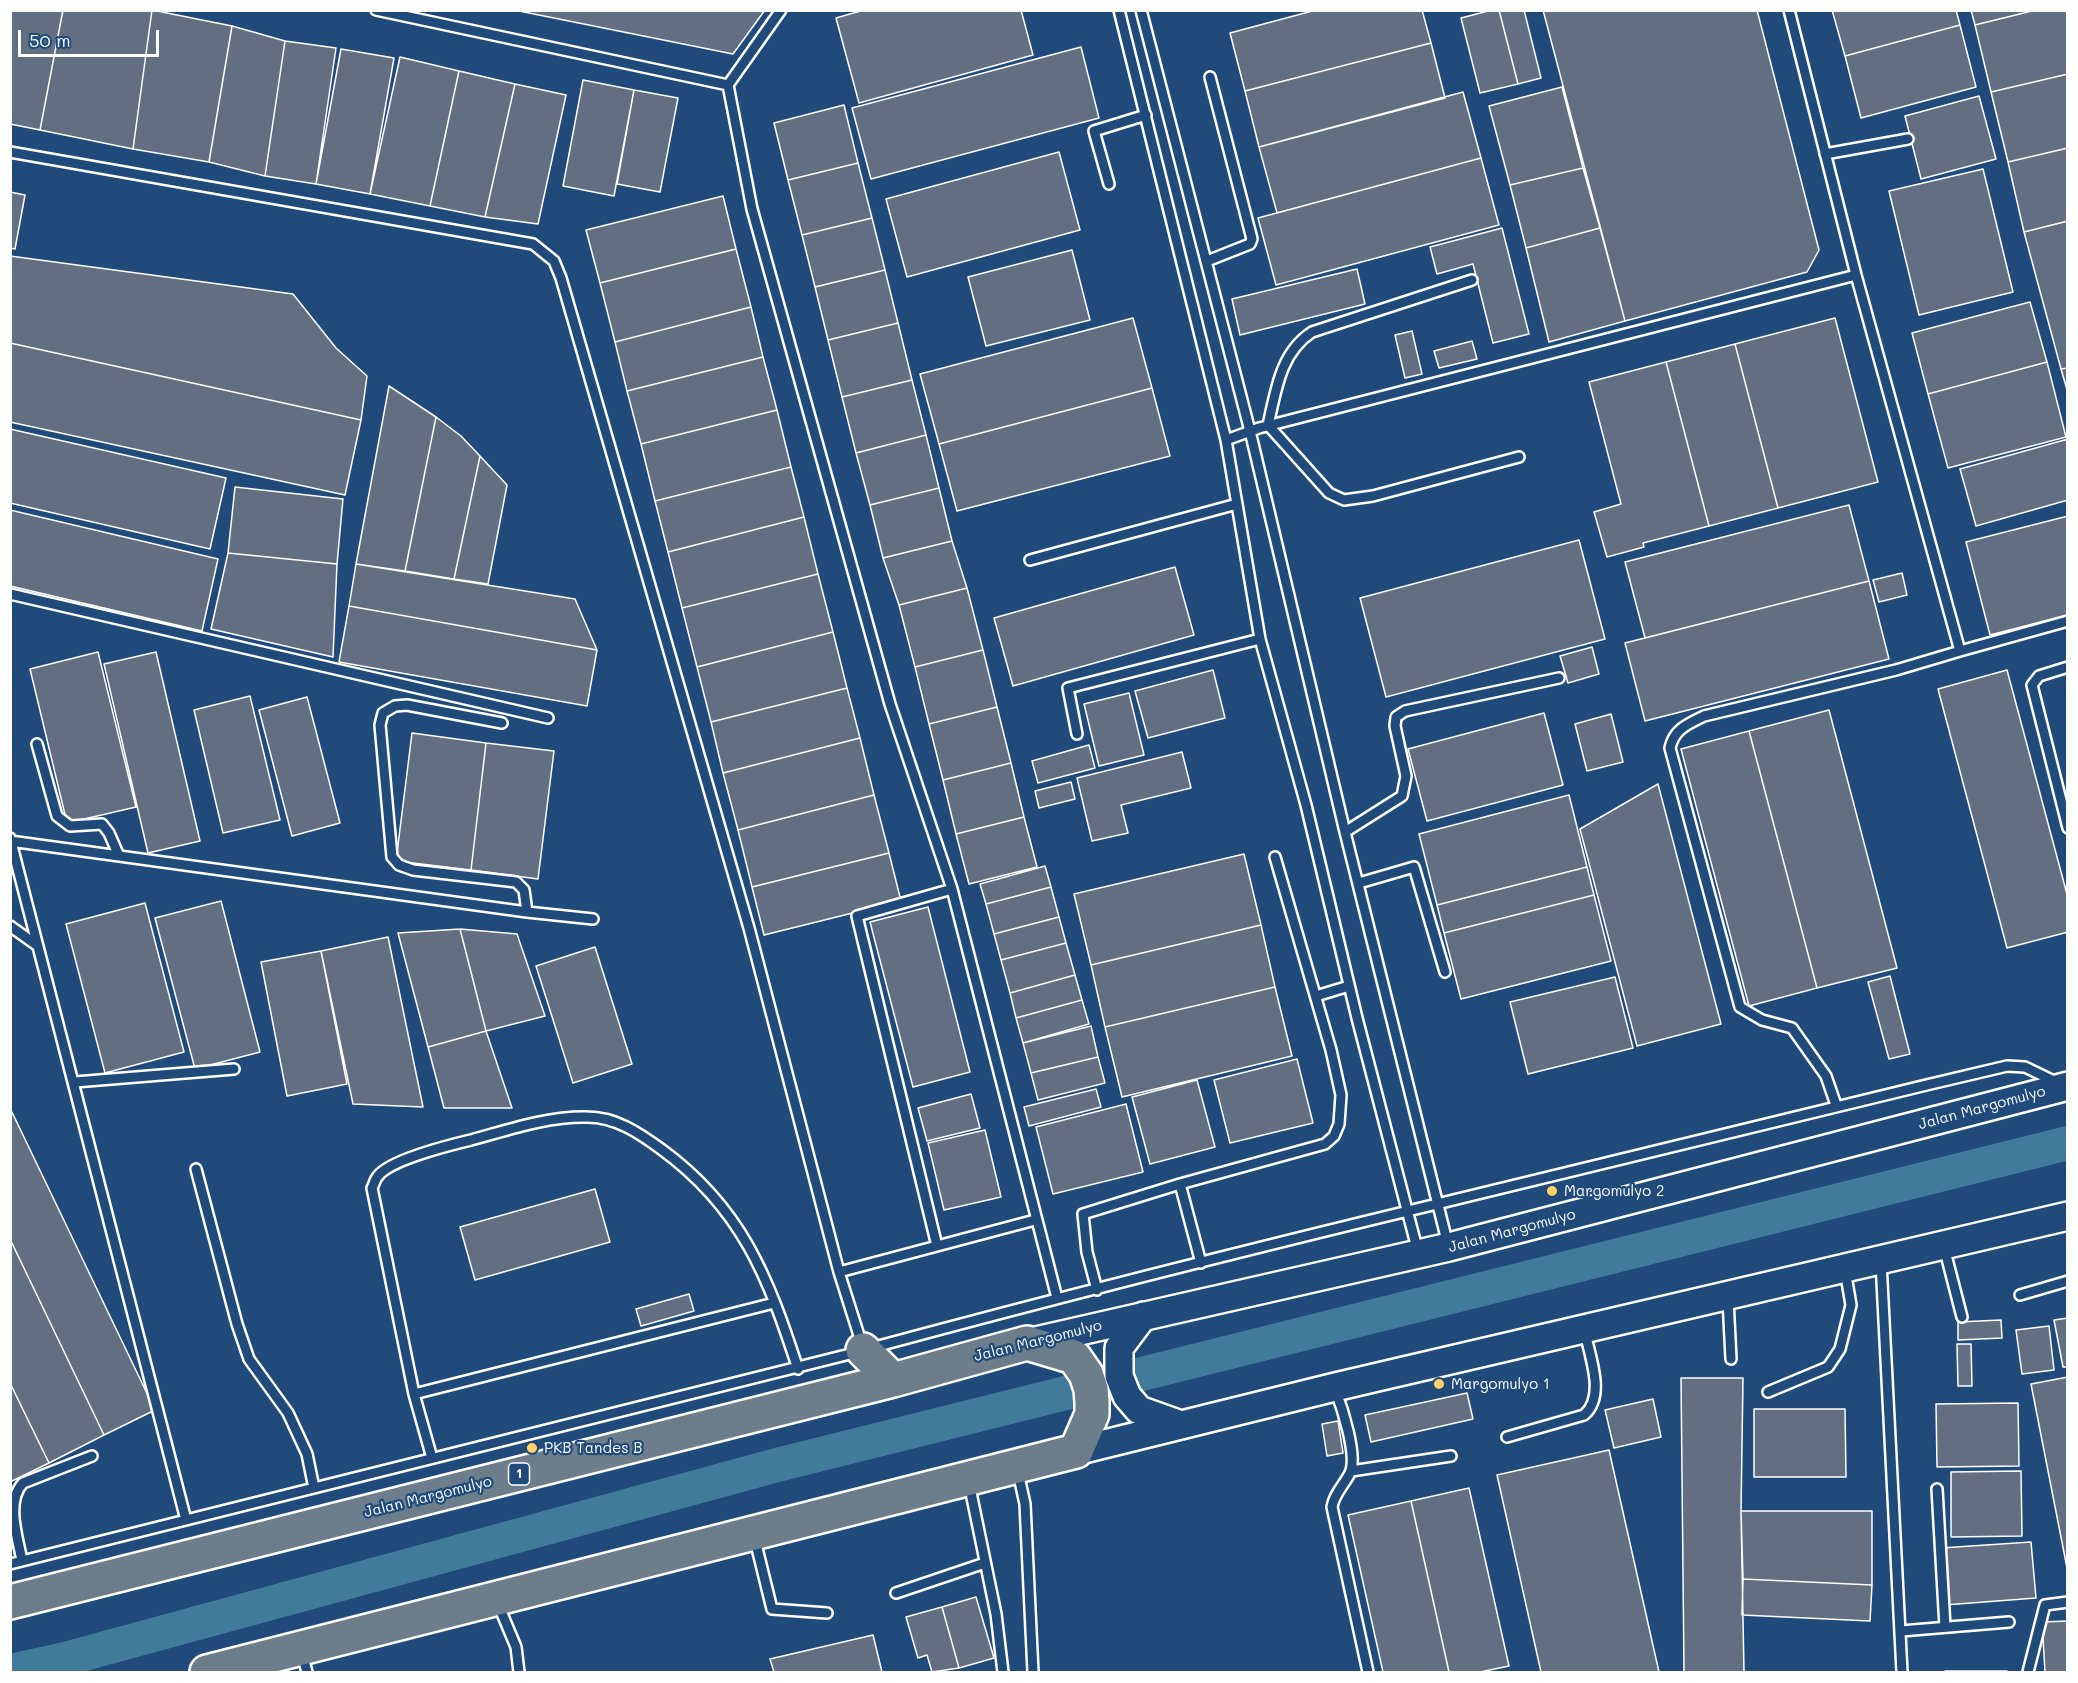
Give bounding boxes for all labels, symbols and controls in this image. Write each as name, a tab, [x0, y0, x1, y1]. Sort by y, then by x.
scale bar	[21, 18, 162, 56]
text: 50 m	[29, 28, 71, 52]
street label: Jalan Margomulyo	[1916, 1082, 2048, 1134]
place label: Margomulyo 2	[1564, 1182, 1664, 1200]
marker: Margomulyo 2	[1545, 1184, 1559, 1198]
street label: Jalan Margomulyo	[1446, 1205, 1578, 1257]
street label: Jalan Margomulyo	[972, 1316, 1104, 1366]
place label: Margomulyo 1	[1451, 1375, 1550, 1393]
marker: Margomulyo 1	[1432, 1377, 1446, 1391]
place label: PKB Tandes B	[544, 1439, 643, 1457]
marker: PKB Tandes B	[525, 1441, 539, 1455]
road number: 1	[508, 1463, 530, 1485]
street label: Jalan Margomulyo	[362, 1472, 494, 1522]

